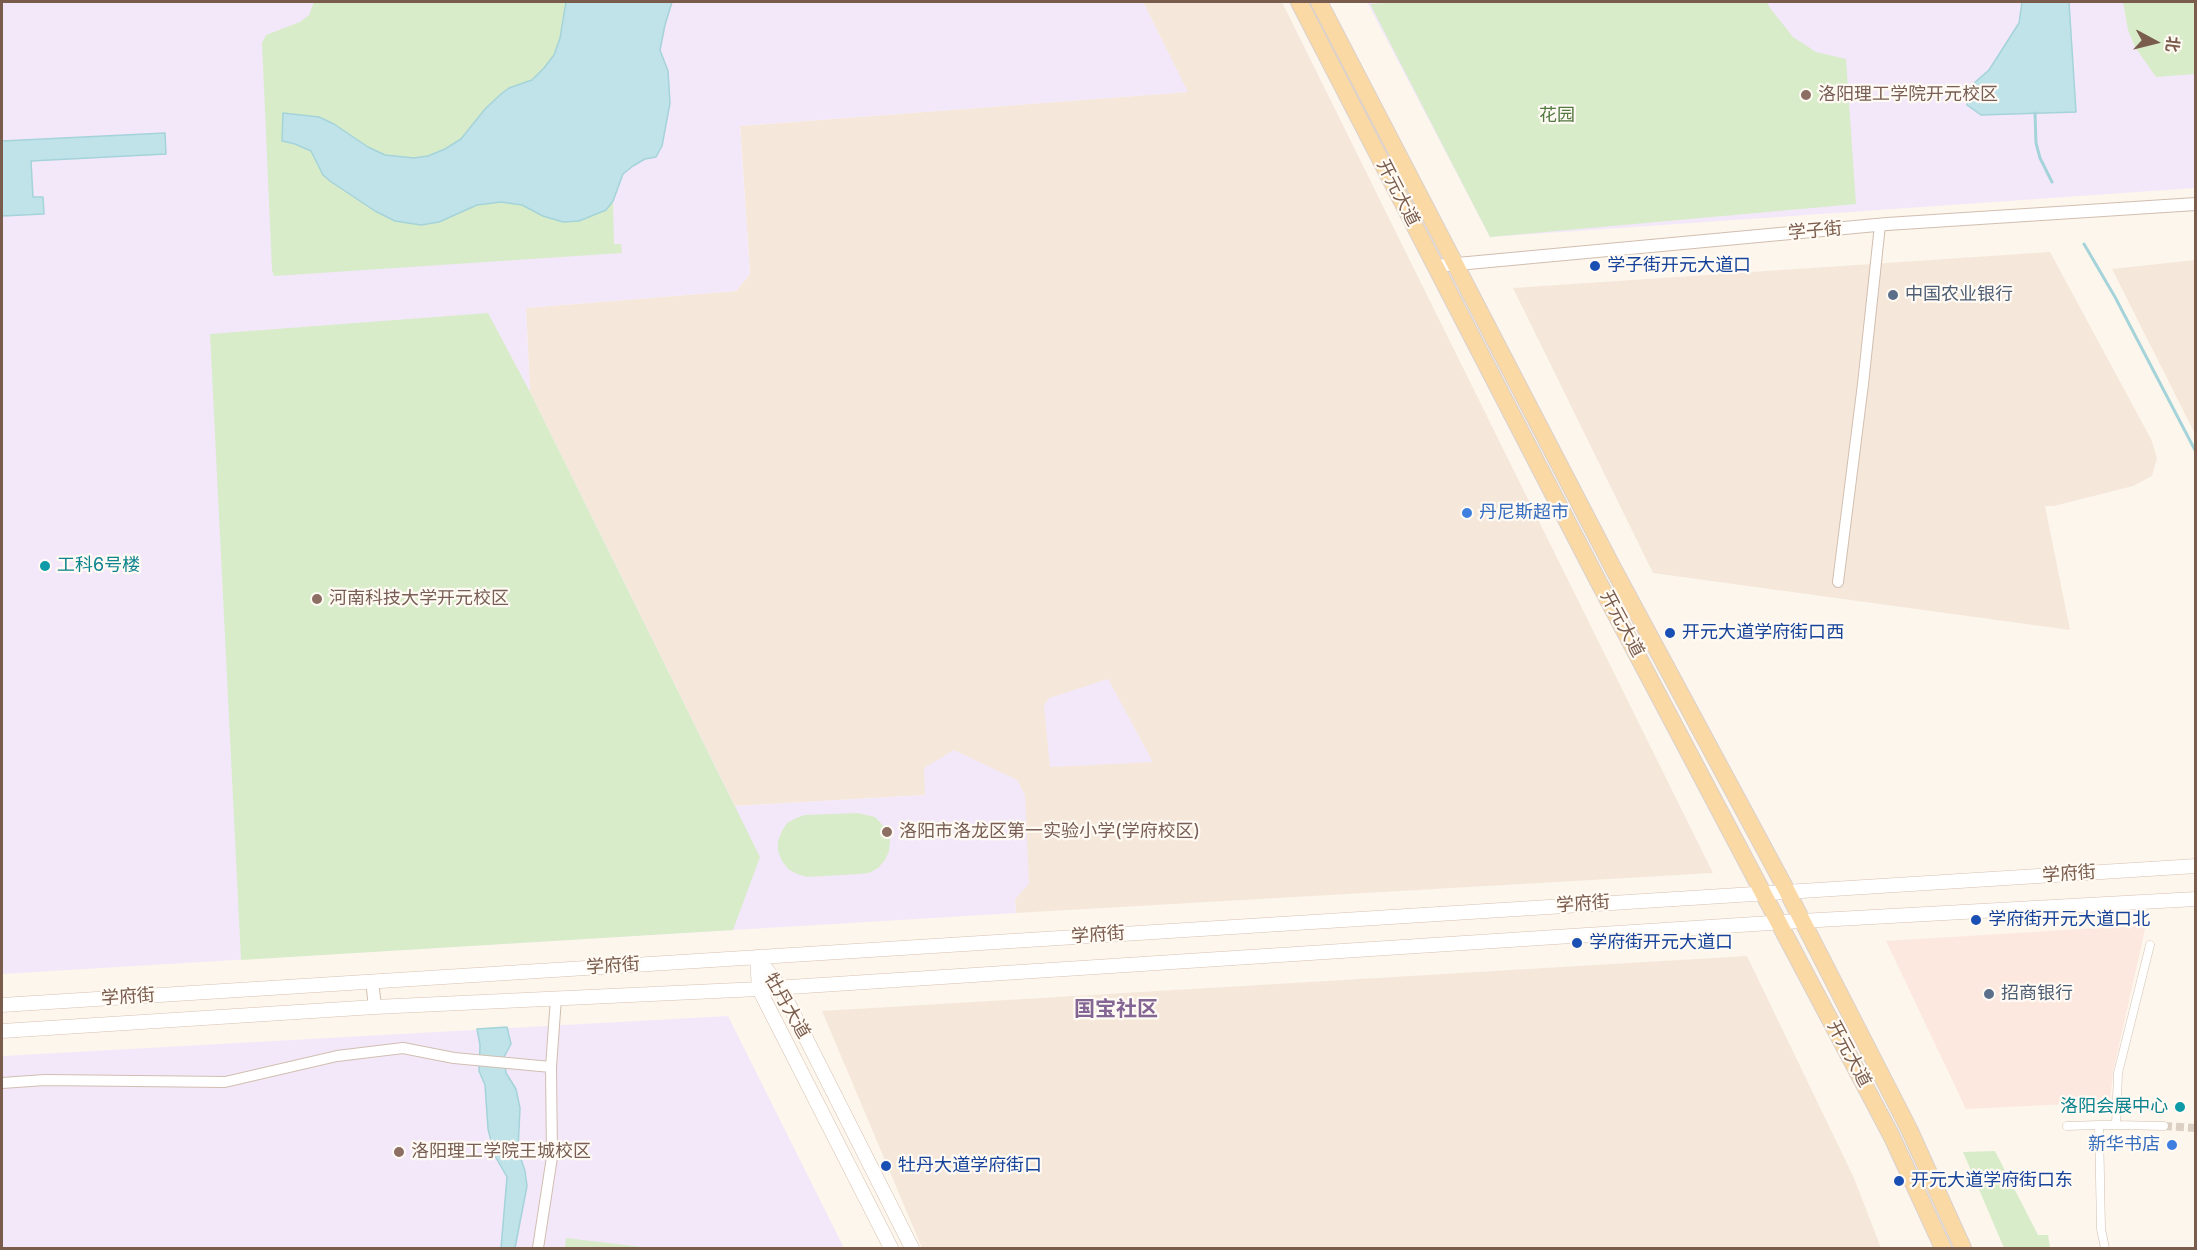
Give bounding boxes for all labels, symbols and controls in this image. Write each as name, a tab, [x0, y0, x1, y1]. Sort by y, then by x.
north arrow	[2125, 12, 2185, 72]
text: 北	[2162, 35, 2184, 53]
place label: 洛阳理工学院开元校区	[1818, 84, 1998, 106]
marker: 洛阳理工学院开元校区	[1799, 88, 1813, 102]
park label: 花园	[1539, 105, 1575, 127]
street label: 开元大道	[1372, 156, 1424, 230]
street label: 学子街	[1787, 218, 1843, 244]
place label: 学子街开元大道口	[1607, 255, 1751, 277]
marker: 学子街开元大道口	[1588, 259, 1602, 273]
place label: 中国农业银行	[1905, 284, 2013, 306]
marker: 中国农业银行	[1886, 288, 1900, 302]
place label: 丹尼斯超市	[1479, 502, 1569, 524]
marker: 丹尼斯超市	[1460, 506, 1474, 520]
place label: 工科6号楼	[57, 555, 140, 577]
marker: 工科6号楼	[38, 559, 52, 573]
street label: 开元大道	[1596, 587, 1648, 661]
place label: 河南科技大学开元校区	[329, 588, 509, 610]
marker: 河南科技大学开元校区	[310, 592, 324, 606]
place label: 开元大道学府街口西	[1682, 622, 1844, 644]
marker: 开元大道学府街口西	[1663, 626, 1677, 640]
place label: 洛阳市洛龙区第一实验小学(学府校区)	[899, 821, 1200, 843]
marker: 洛阳市洛龙区第一实验小学(学府校区)	[880, 825, 894, 839]
street label: 学府街	[2041, 861, 2097, 887]
street label: 学府街	[1555, 891, 1611, 917]
place label: 学府街开元大道口北	[1988, 909, 2150, 931]
marker: 学府街开元大道口北	[1969, 913, 1983, 927]
street label: 学府街	[1070, 922, 1126, 948]
place label: 学府街开元大道口	[1589, 932, 1733, 954]
marker: 学府街开元大道口	[1570, 936, 1584, 950]
street label: 学府街	[585, 953, 641, 979]
street label: 牡丹大道	[760, 969, 814, 1043]
place label: 招商银行	[2001, 983, 2073, 1005]
street label: 学府街	[100, 984, 156, 1010]
marker: 招商银行	[1982, 987, 1996, 1001]
district label: 国宝社区	[1074, 997, 1158, 1023]
street label: 开元大道	[1823, 1017, 1875, 1091]
place label: 洛阳会展中心	[2060, 1096, 2168, 1118]
marker: 洛阳会展中心	[2173, 1100, 2187, 1114]
place label: 新华书店	[2088, 1134, 2160, 1156]
marker: 新华书店	[2165, 1138, 2179, 1152]
place label: 洛阳理工学院王城校区	[411, 1141, 591, 1163]
marker: 洛阳理工学院王城校区	[392, 1145, 406, 1159]
place label: 牡丹大道学府街口	[898, 1155, 1042, 1177]
marker: 牡丹大道学府街口	[879, 1159, 893, 1173]
place label: 开元大道学府街口东	[1911, 1170, 2073, 1192]
marker: 开元大道学府街口东	[1892, 1174, 1906, 1188]

